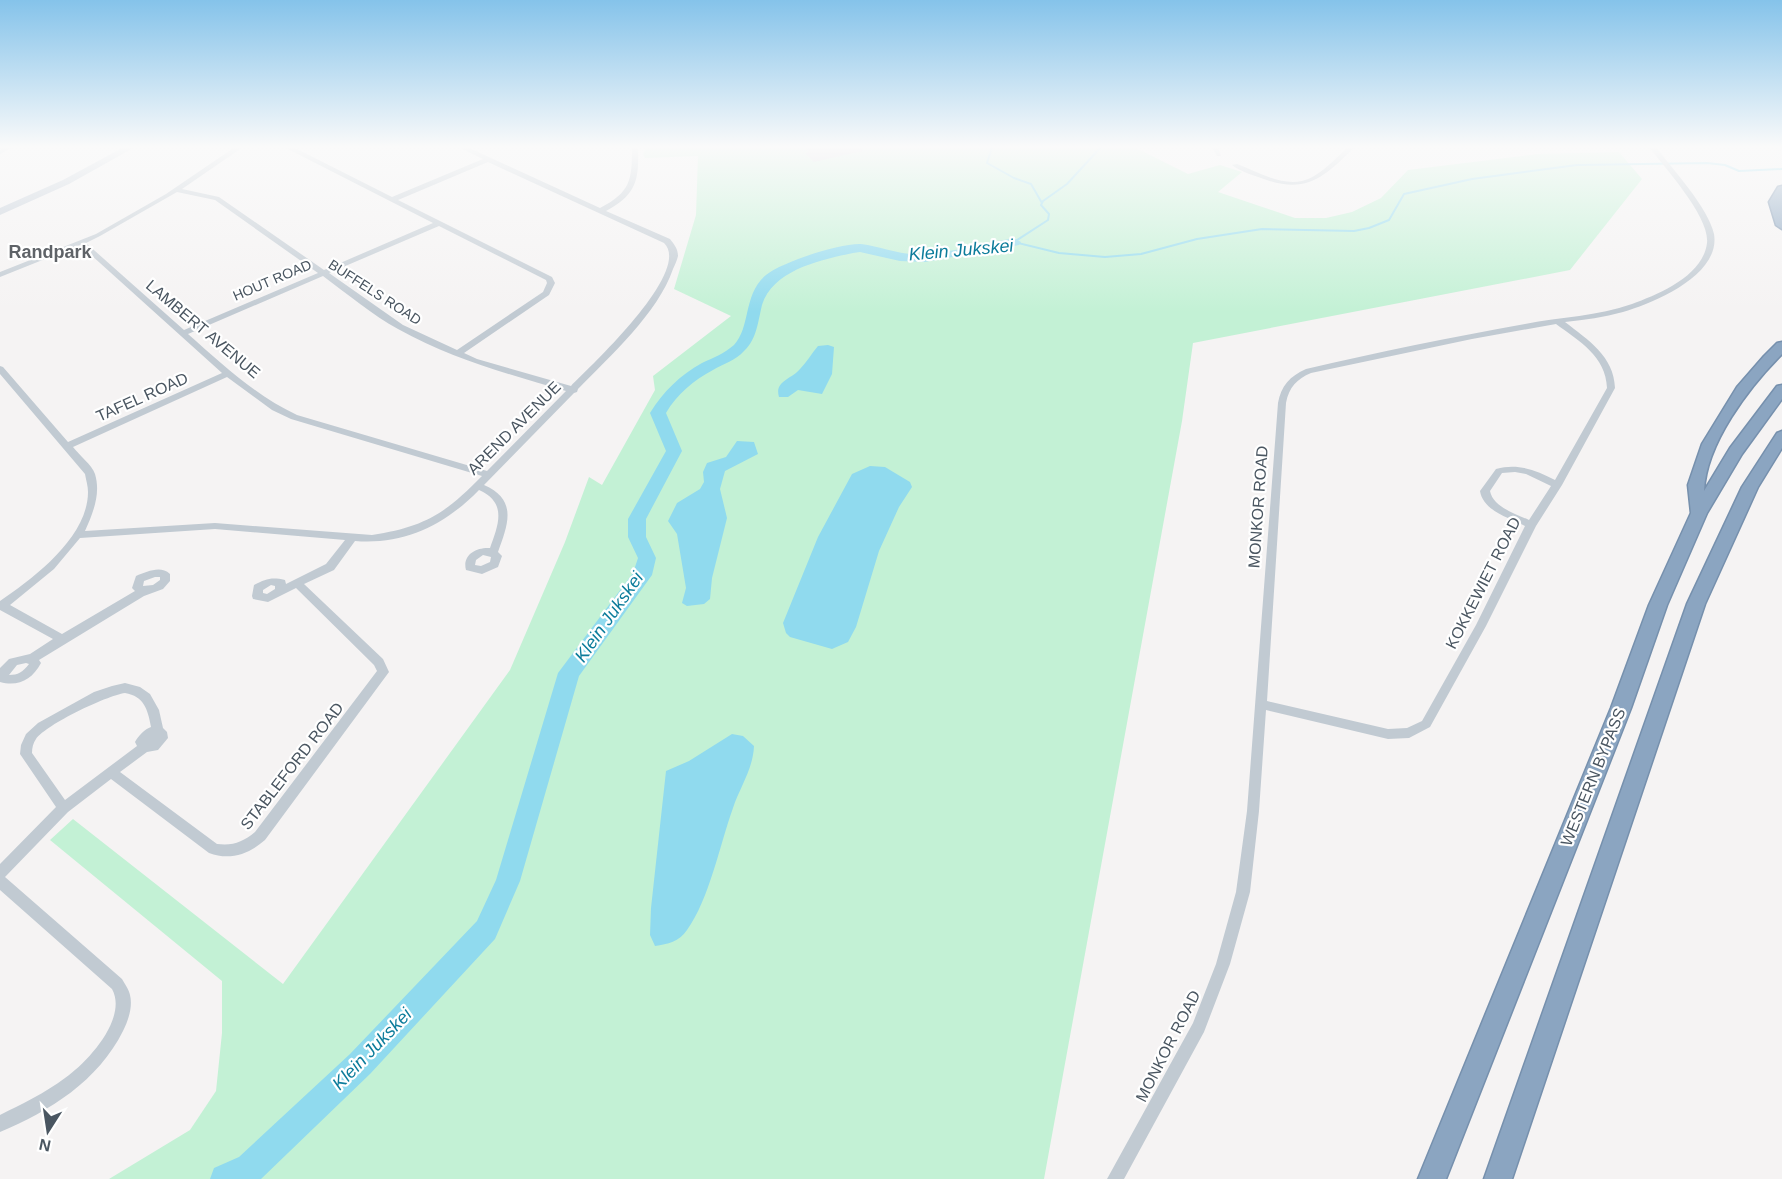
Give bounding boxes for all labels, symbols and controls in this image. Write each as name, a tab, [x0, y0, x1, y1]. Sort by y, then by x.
water label: Klein Jukskei	[908, 235, 1015, 265]
district label: Randpark	[8, 242, 92, 262]
street label: HOUT ROAD	[230, 256, 314, 304]
street label: BUFFELS ROAD	[326, 256, 424, 328]
street label: LAMBERT AVENUE	[143, 276, 263, 382]
street label: TAFEL ROAD	[93, 369, 191, 425]
street label: AREND AVENUE	[464, 378, 564, 478]
street label: MONKOR ROAD	[1245, 445, 1271, 569]
street label: KOKKEWIET ROAD	[1442, 514, 1524, 652]
water label: Klein Jukskei	[571, 567, 648, 666]
street label: STABLEFORD ROAD	[237, 699, 347, 833]
street label: WESTERN BYPASS	[1558, 706, 1628, 848]
street label: MONKOR ROAD	[1133, 987, 1203, 1105]
water label: Klein Jukskei	[328, 1004, 416, 1094]
north arrow	[18, 1101, 78, 1161]
text: N	[38, 1136, 52, 1155]

